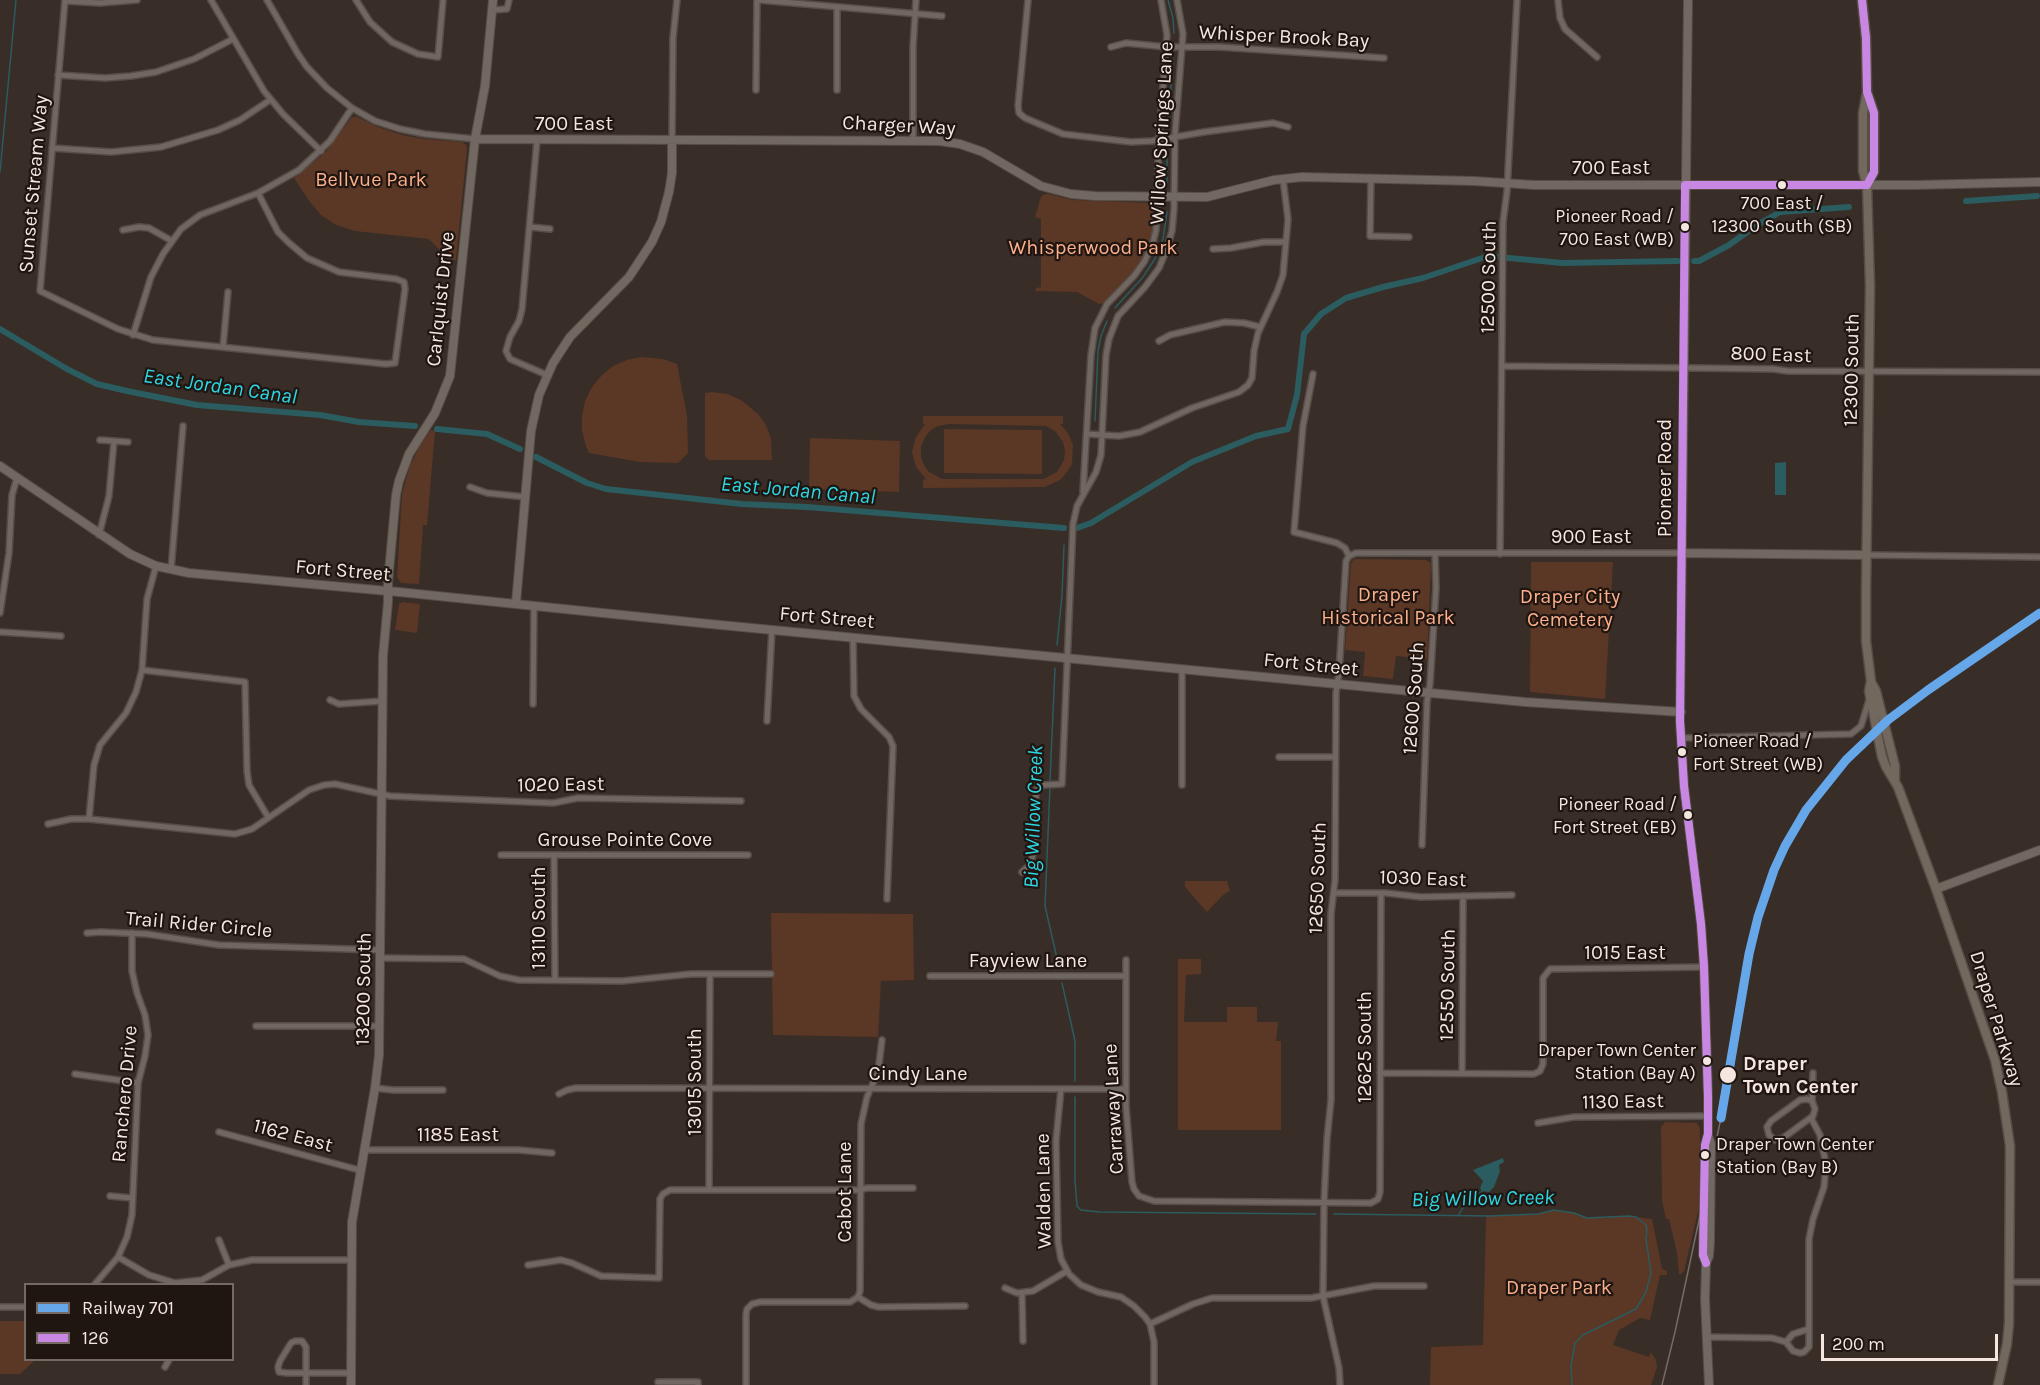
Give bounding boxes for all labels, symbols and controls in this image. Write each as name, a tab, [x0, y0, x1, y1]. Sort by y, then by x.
street label: Whisper Brook Bay	[1198, 21, 1370, 53]
street label: Willow Springs Lane	[1145, 41, 1179, 225]
street label: Sunset Stream Way	[14, 94, 54, 274]
street label: Charger Way	[842, 111, 956, 141]
street label: 700 East	[535, 112, 613, 136]
street label: 700 East	[1572, 156, 1650, 180]
park label: Bellvue Park	[315, 168, 427, 192]
marker: 700 East / 12300 South (SB)	[1776, 179, 1788, 191]
place label: 700 East / 12300 South (SB)	[1711, 193, 1853, 236]
place label: Pioneer Road / 700 East (WB)	[1555, 206, 1674, 248]
street label: 12500 South	[1476, 220, 1502, 334]
marker: Pioneer Road / 700 East (WB)	[1679, 221, 1691, 233]
street label: Carlquist Drive	[422, 230, 460, 368]
park label: Whisperwood Park	[1008, 236, 1178, 260]
street label: 12300 South	[1839, 313, 1865, 427]
street label: 800 East	[1730, 342, 1812, 368]
water label: East Jordan Canal	[141, 364, 299, 410]
street label: Pioneer Road	[1653, 419, 1677, 537]
water label: East Jordan Canal	[720, 472, 876, 510]
street label: 900 East	[1551, 525, 1631, 549]
street label: Fort Street	[295, 555, 391, 587]
park label: Draper Historical Park	[1321, 583, 1455, 630]
park label: Draper City Cemetery	[1520, 585, 1620, 632]
street label: Fort Street	[779, 602, 875, 634]
street label: 12600 South	[1398, 641, 1430, 755]
street label: Fort Street	[1262, 648, 1360, 682]
place label: Pioneer Road / Fort Street (WB)	[1693, 731, 1823, 774]
water label: Big Willow Creek	[1019, 745, 1049, 889]
marker: Pioneer Road / Fort Street (WB)	[1676, 746, 1688, 758]
street label: 1020 East	[517, 772, 605, 798]
place label: Pioneer Road / Fort Street (EB)	[1553, 794, 1677, 836]
marker: Pioneer Road / Fort Street (EB)	[1682, 809, 1694, 821]
street label: 12650 South	[1304, 821, 1332, 935]
street label: Grouse Pointe Cove	[538, 828, 712, 852]
street label: 1030 East	[1379, 865, 1467, 893]
street label: 13110 South	[527, 867, 551, 969]
street label: Trail Rider Circle	[125, 907, 273, 943]
street label: 12550 South	[1435, 929, 1461, 1041]
street label: 13200 South	[351, 932, 377, 1046]
street label: 1015 East	[1584, 941, 1666, 965]
street label: Draper Parkway	[1964, 948, 2028, 1090]
street label: Fayview Lane	[969, 949, 1087, 973]
street label: 12625 South	[1353, 991, 1377, 1103]
street label: Ranchero Drive	[107, 1024, 143, 1164]
street label: 13015 South	[683, 1028, 707, 1136]
place label: Draper Town Center Station (Bay A)	[1538, 1040, 1696, 1082]
street label: Carraway Lane	[1099, 1043, 1129, 1175]
place label: Draper Town Center	[1743, 1052, 1858, 1099]
marker: Draper Town Center Station (Bay A)	[1701, 1055, 1713, 1067]
street label: Cindy Lane	[869, 1062, 967, 1086]
marker: Draper Town Center	[1718, 1065, 1738, 1085]
street label: 1130 East	[1582, 1089, 1664, 1115]
street label: 1162 East	[251, 1114, 335, 1158]
street label: 1185 East	[417, 1123, 499, 1147]
street label: Walden Lane	[1031, 1133, 1057, 1249]
place label: Draper Town Center Station (Bay B)	[1716, 1134, 1874, 1176]
street label: Cabot Lane	[833, 1141, 857, 1243]
marker: Draper Town Center Station (Bay B)	[1699, 1149, 1711, 1161]
water label: Big Willow Creek	[1411, 1185, 1555, 1213]
park label: Draper Park	[1506, 1276, 1612, 1300]
legend	[24, 1283, 234, 1361]
text: Railway 701	[82, 1297, 174, 1319]
scale bar	[1824, 1322, 2001, 1360]
text: 126	[82, 1327, 109, 1349]
text: 200 m	[1832, 1333, 1885, 1355]

